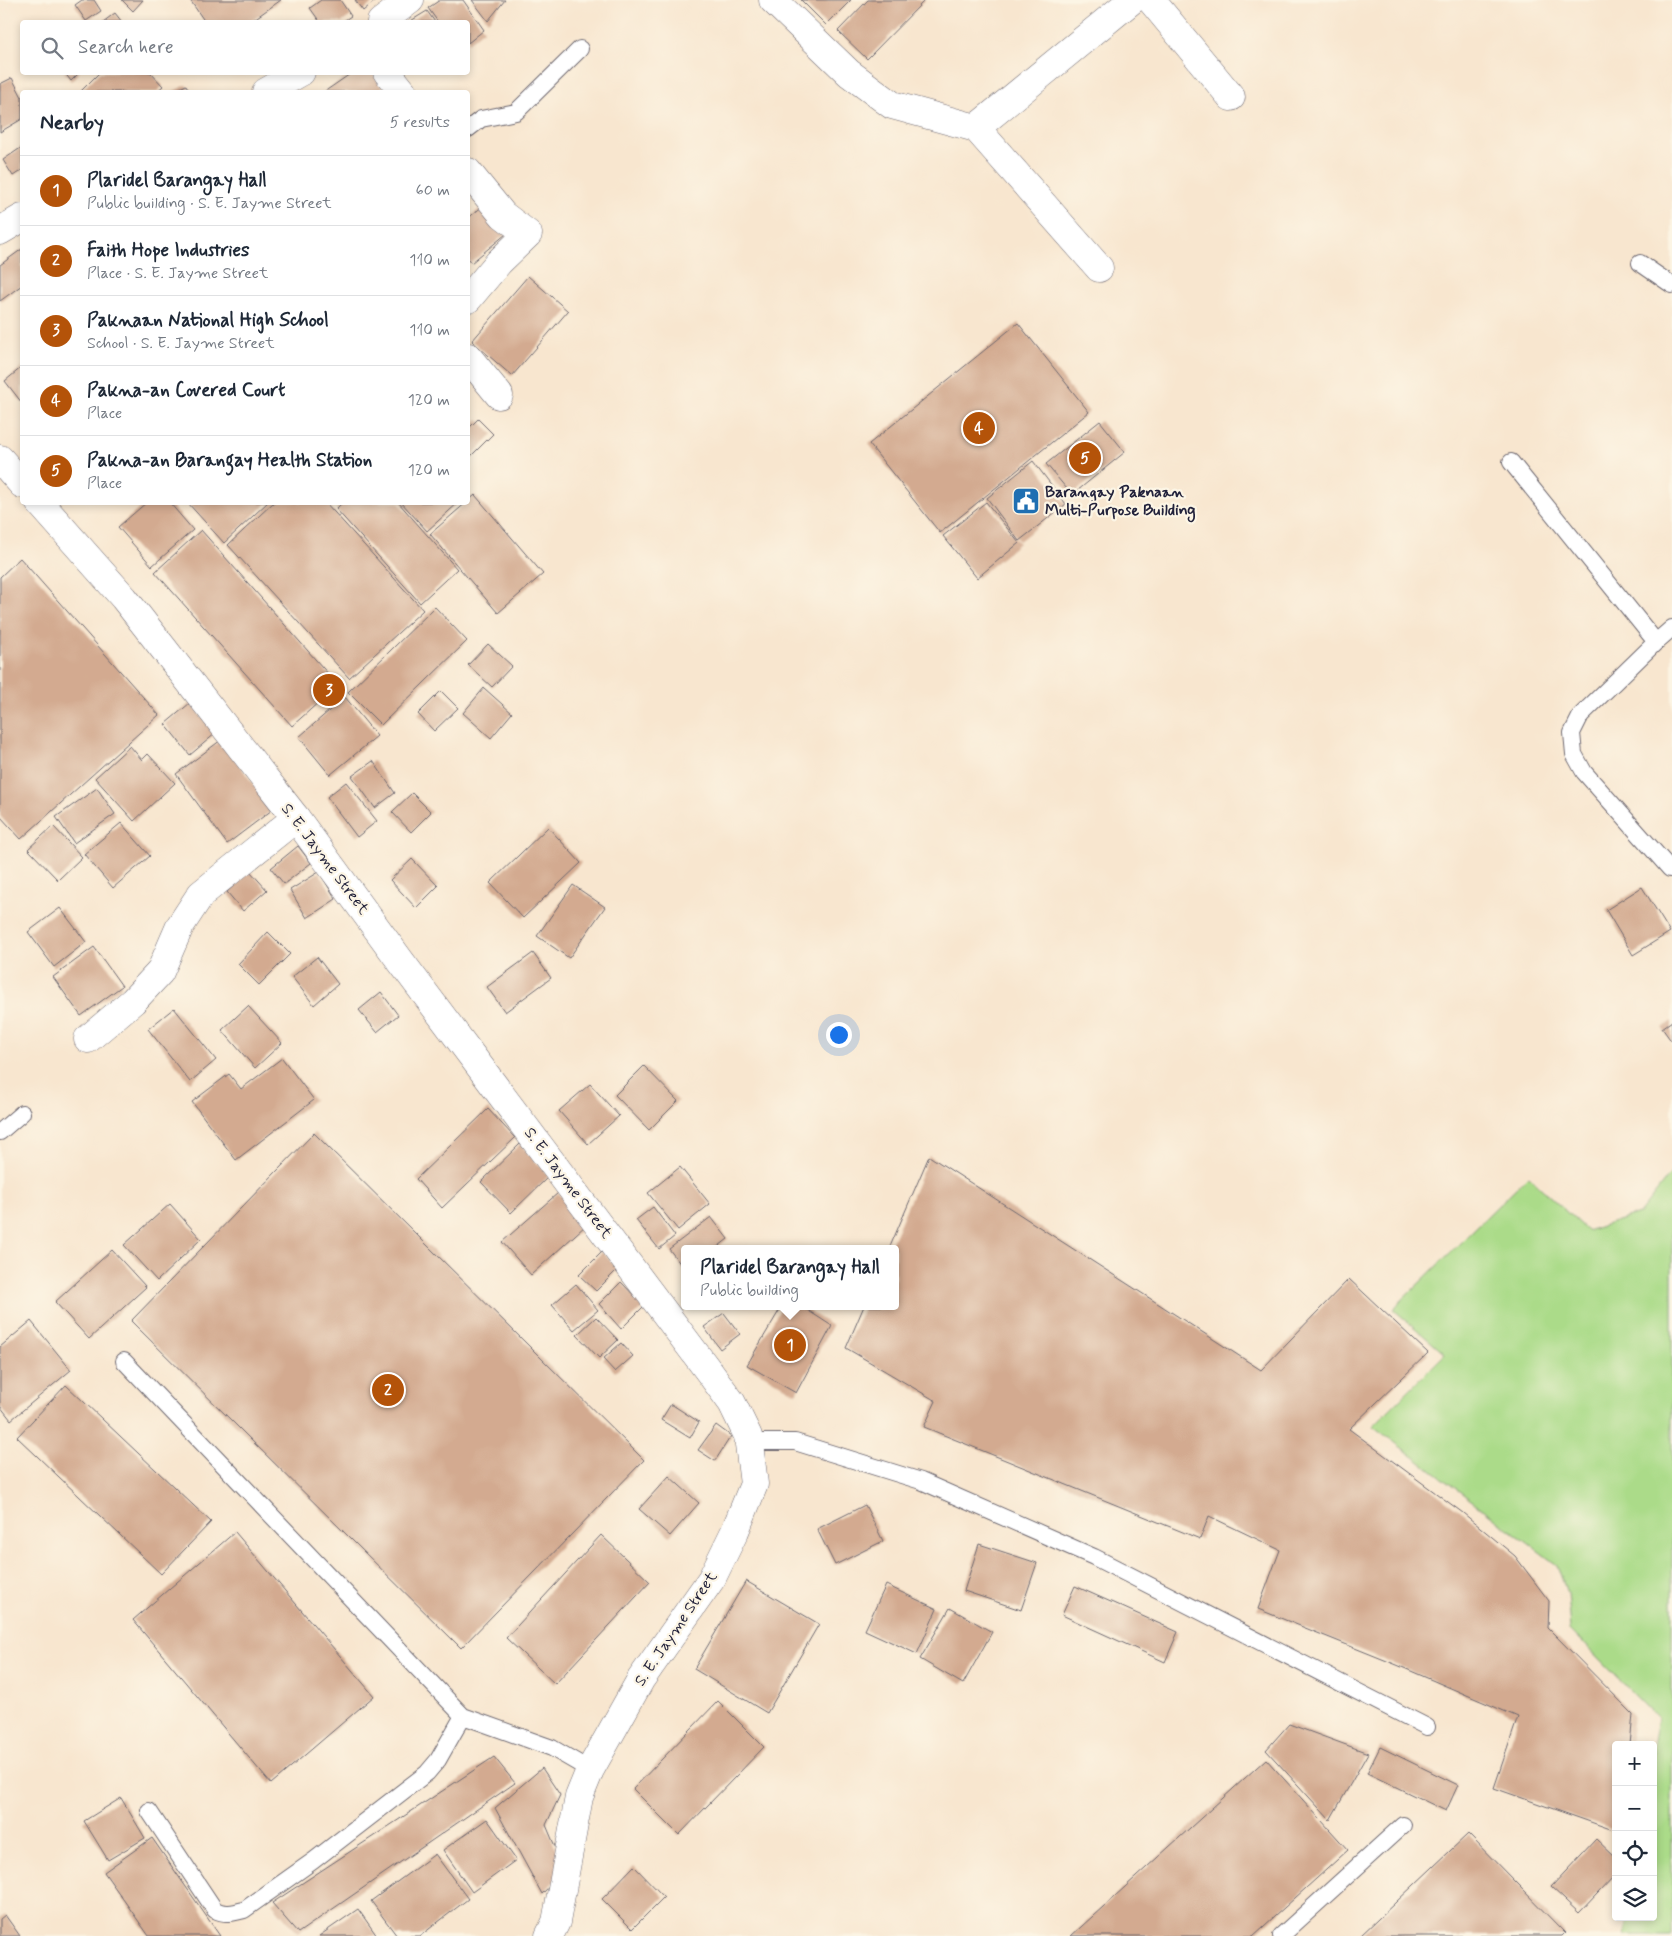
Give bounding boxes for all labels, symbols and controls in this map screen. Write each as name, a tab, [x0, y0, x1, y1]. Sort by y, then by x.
search box	[20, 20, 470, 75]
icon: search	[38, 34, 66, 62]
text: Search here	[78, 35, 174, 60]
text: Nearby	[40, 109, 104, 137]
text: 5 results	[390, 112, 450, 133]
text: Plaridel Barangay Hall	[87, 168, 267, 193]
text: 1	[52, 180, 60, 201]
text: 60 m	[416, 180, 450, 201]
text: Public building · S. E. Jayme Street	[87, 193, 332, 214]
text: Faith Hope Industries	[87, 238, 250, 263]
text: 2	[52, 250, 60, 271]
text: 110 m	[409, 250, 450, 271]
text: Place · S. E. Jayme Street	[87, 263, 268, 284]
text: Paknaan National High School	[87, 308, 329, 333]
text: 3	[52, 320, 60, 341]
text: 110 m	[409, 320, 450, 341]
text: School · S. E. Jayme Street	[87, 333, 275, 354]
text: Pakna-an Covered Court	[87, 378, 285, 403]
text: 4	[51, 390, 61, 411]
text: 120 m	[408, 390, 450, 411]
text: Place	[87, 403, 122, 424]
pin: 4	[963, 409, 995, 447]
pin: 5	[1069, 439, 1101, 477]
text: Pakna-an Barangay Health Station	[87, 448, 372, 473]
text: 5	[51, 460, 61, 481]
text: 120 m	[408, 460, 450, 481]
text: Place	[87, 473, 122, 494]
place label: Barangay Paknaan Multi-Purpose Building	[1045, 482, 1195, 523]
public building icon: Barangay Paknaan Multi-Purpose Building	[1011, 486, 1041, 516]
pin: 3	[313, 671, 345, 709]
street label: S. E. Jayme Street	[276, 799, 374, 919]
your location	[826, 1022, 852, 1048]
street label: S. E. Jayme Street	[519, 1123, 617, 1243]
popup	[681, 1245, 899, 1310]
text: Plaridel Barangay Hall	[700, 1255, 880, 1280]
text: Public building	[700, 1280, 799, 1301]
pin: 1	[774, 1326, 806, 1364]
pin: 2	[372, 1371, 404, 1409]
street label: S. E. Jayme Street	[630, 1567, 722, 1690]
map controls	[1612, 1741, 1657, 1921]
button: +	[1612, 1741, 1657, 1786]
button: −	[1612, 1786, 1657, 1831]
button: locate	[1612, 1831, 1657, 1876]
button: layers	[1612, 1876, 1657, 1921]

